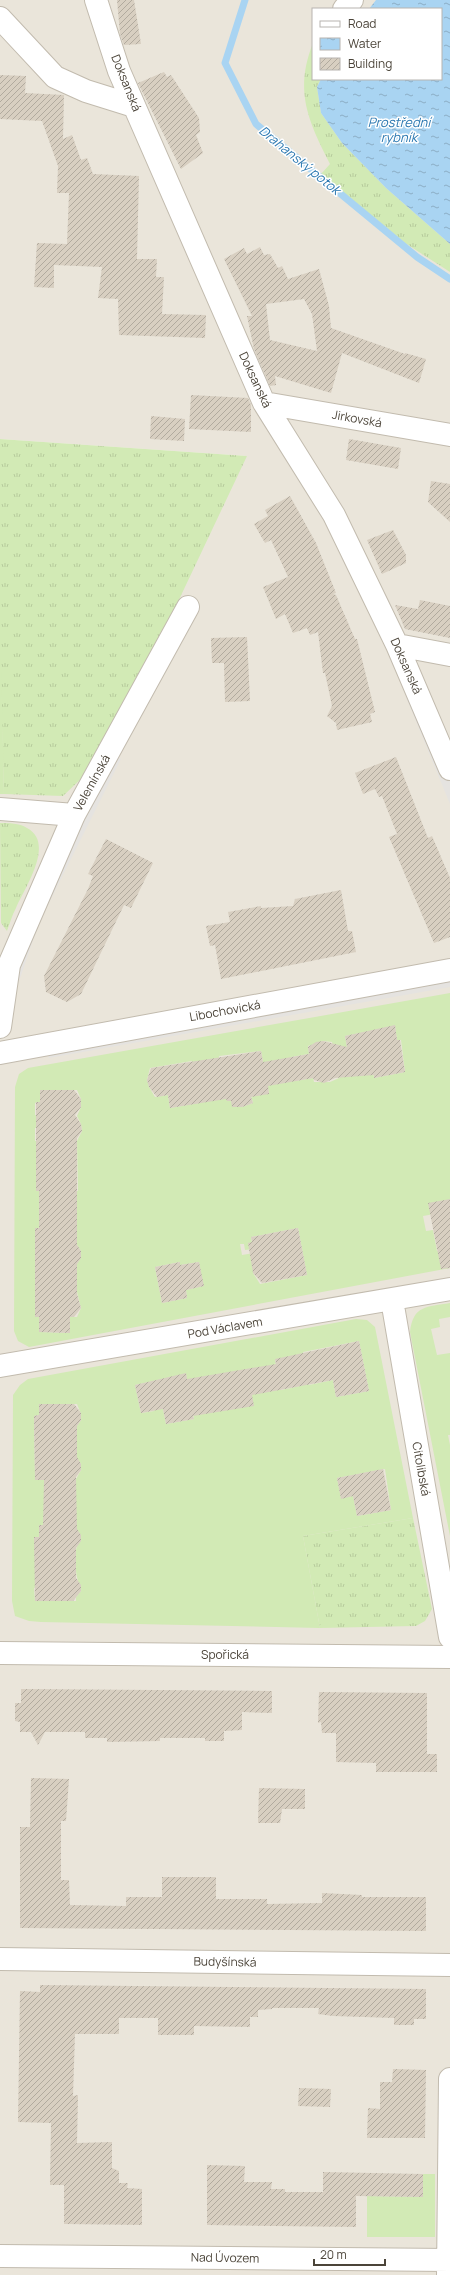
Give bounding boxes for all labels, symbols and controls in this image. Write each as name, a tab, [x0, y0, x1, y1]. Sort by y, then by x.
legend	[312, 8, 442, 80]
text: Road	[348, 15, 376, 32]
text: Water	[348, 35, 382, 52]
street label: Doksanská	[107, 52, 146, 114]
text: Building	[348, 55, 392, 72]
water label: Prostřední rybník	[368, 113, 433, 146]
water label: Drahanský potok	[255, 121, 347, 200]
street label: Doksanská	[235, 349, 276, 411]
street label: Jirkovská	[331, 406, 383, 431]
street label: Doksanská	[386, 635, 426, 697]
street label: Velemínská	[69, 751, 114, 814]
street label: Libochovická	[188, 996, 262, 1025]
street label: Pod Václavem	[186, 1313, 264, 1342]
street label: Citolibská	[408, 1441, 435, 1497]
street label: Spořická	[201, 1646, 249, 1663]
street label: Budyšínská	[193, 1952, 257, 1971]
scale bar	[314, 2241, 385, 2267]
text: 20 m	[320, 2246, 347, 2263]
street label: Nad Úvozem	[191, 2248, 259, 2267]

